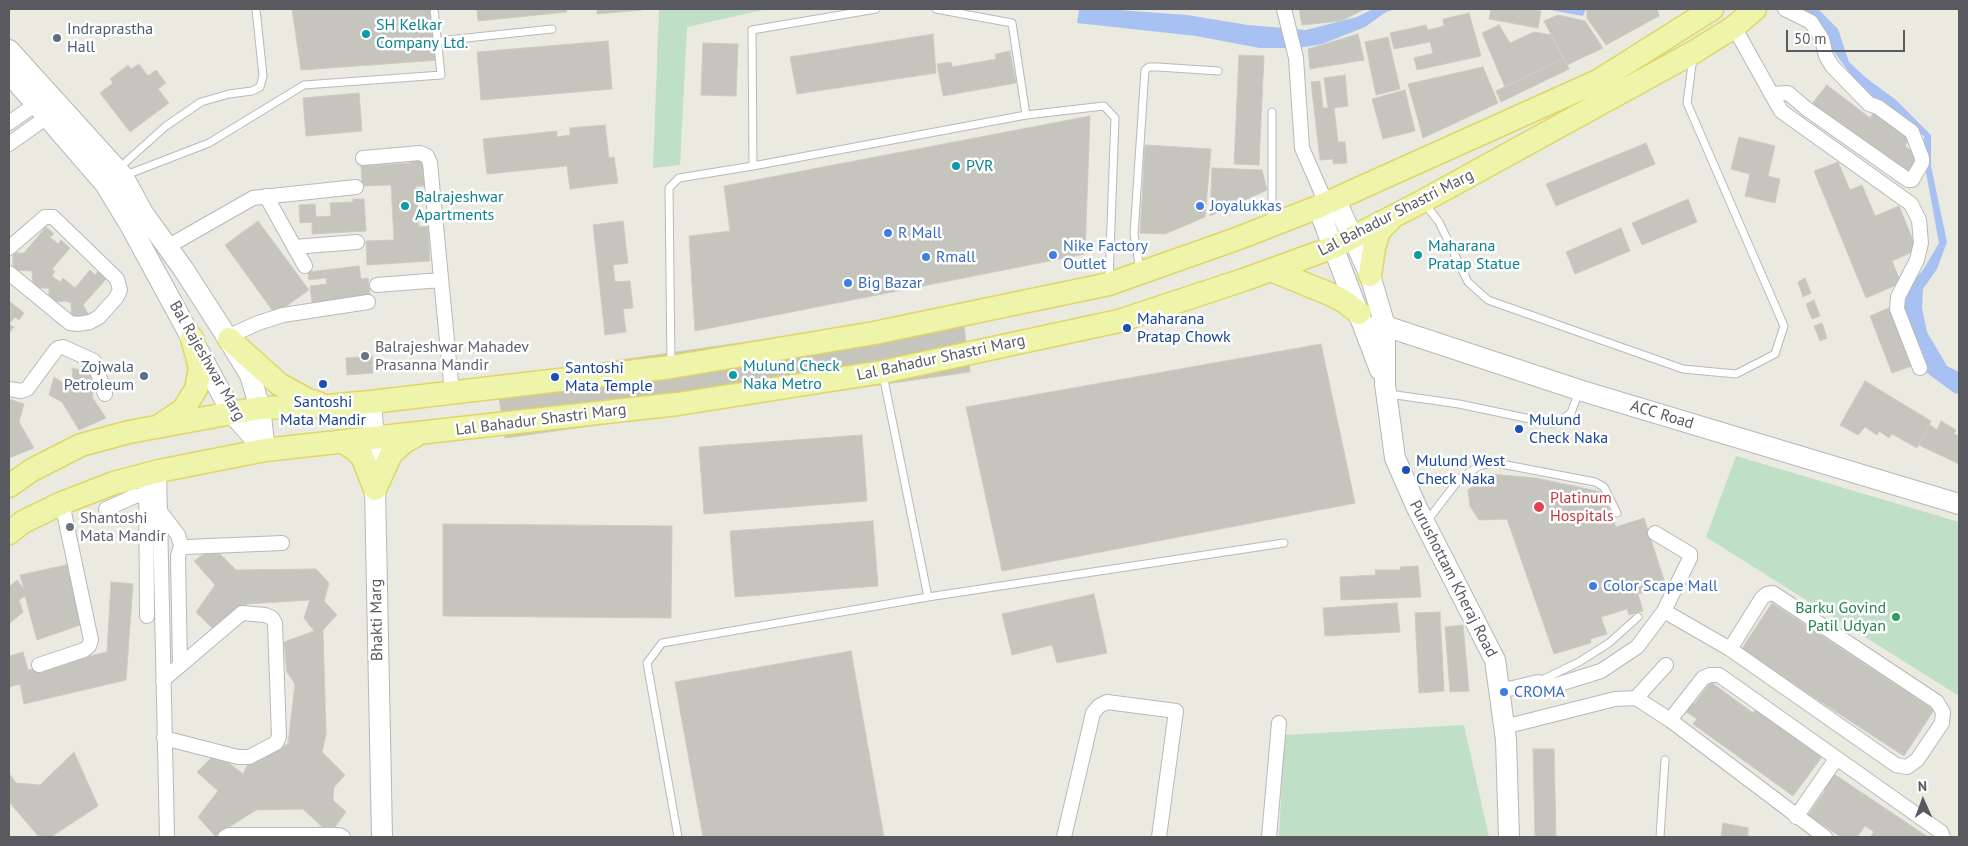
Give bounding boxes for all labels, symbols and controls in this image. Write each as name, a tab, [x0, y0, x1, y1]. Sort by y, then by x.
place label: SH Kelkar Company Ltd.	[376, 15, 468, 53]
place label: Indraprastha Hall	[67, 19, 153, 57]
scale bar	[1788, 20, 1907, 52]
marker: SH Kelkar Company Ltd.	[360, 28, 372, 40]
text: 50 m	[1794, 29, 1827, 48]
marker: Indraprastha Hall	[51, 32, 63, 44]
place label: PVR	[966, 156, 994, 176]
marker: PVR	[950, 160, 962, 172]
street label: Lal Bahadur Shastri Marg	[1315, 165, 1477, 261]
place label: Balrajeshwar Apartments	[415, 187, 503, 225]
place label: Joyalukkas	[1210, 196, 1282, 216]
marker: Balrajeshwar Apartments	[399, 200, 411, 212]
marker: Joyalukkas	[1194, 200, 1206, 212]
place label: R Mall	[898, 223, 942, 243]
marker: R Mall	[882, 227, 894, 239]
place label: Nike Factory Outlet	[1063, 236, 1148, 274]
place label: Maharana Pratap Statue	[1428, 236, 1520, 274]
place label: Rmall	[936, 247, 976, 267]
marker: Nike Factory Outlet	[1047, 249, 1059, 261]
marker: Maharana Pratap Statue	[1412, 249, 1424, 261]
marker: Rmall	[920, 251, 932, 263]
place label: Big Bazar	[858, 273, 922, 293]
marker: Big Bazar	[842, 277, 854, 289]
street label: Bal Rajeshwar Marg	[165, 298, 249, 424]
place label: Maharana Pratap Chowk	[1137, 309, 1231, 347]
marker: Maharana Pratap Chowk	[1121, 322, 1133, 334]
street label: Lal Bahadur Shastri Marg	[855, 331, 1027, 385]
place label: Balrajeshwar Mahadev Prasanna Mandir	[375, 337, 529, 375]
marker: Balrajeshwar Mahadev Prasanna Mandir	[359, 350, 371, 362]
place label: Mulund Check Naka Metro	[743, 356, 840, 394]
place label: Zojwala Petroleum	[64, 357, 134, 395]
place label: Santoshi Mata Temple	[565, 358, 653, 396]
marker: Mulund Check Naka Metro	[727, 369, 739, 381]
marker: Zojwala Petroleum	[138, 370, 150, 382]
marker: Santoshi Mata Temple	[549, 371, 561, 383]
marker: Santoshi Mata Mandir	[317, 378, 329, 390]
place label: Santoshi Mata Mandir	[280, 392, 366, 430]
street label: ACC Road	[1628, 396, 1696, 434]
street label: Lal Bahadur Shastri Marg	[455, 400, 627, 440]
place label: Mulund Check Naka	[1529, 410, 1608, 448]
marker: Mulund Check Naka	[1513, 423, 1525, 435]
place label: Mulund West Check Naka	[1416, 451, 1505, 489]
marker: Mulund West Check Naka	[1400, 464, 1412, 476]
place label: Platinum Hospitals	[1550, 488, 1614, 526]
street label: Purushottam Kheraj Road	[1405, 497, 1501, 661]
marker: Platinum Hospitals	[1532, 500, 1546, 514]
place label: Shantoshi Mata Mandir	[80, 508, 166, 546]
marker: Shantoshi Mata Mandir	[64, 521, 76, 533]
place label: Color Scape Mall	[1603, 576, 1718, 596]
street label: Bhakti Marg	[367, 579, 387, 661]
marker: Color Scape Mall	[1587, 580, 1599, 592]
place label: Barku Govind Patil Udyan	[1795, 598, 1886, 636]
marker: Barku Govind Patil Udyan	[1890, 611, 1902, 623]
place label: CROMA	[1514, 682, 1565, 702]
marker: CROMA	[1498, 686, 1510, 698]
north arrow	[1898, 776, 1948, 826]
text: N	[1918, 777, 1927, 795]

